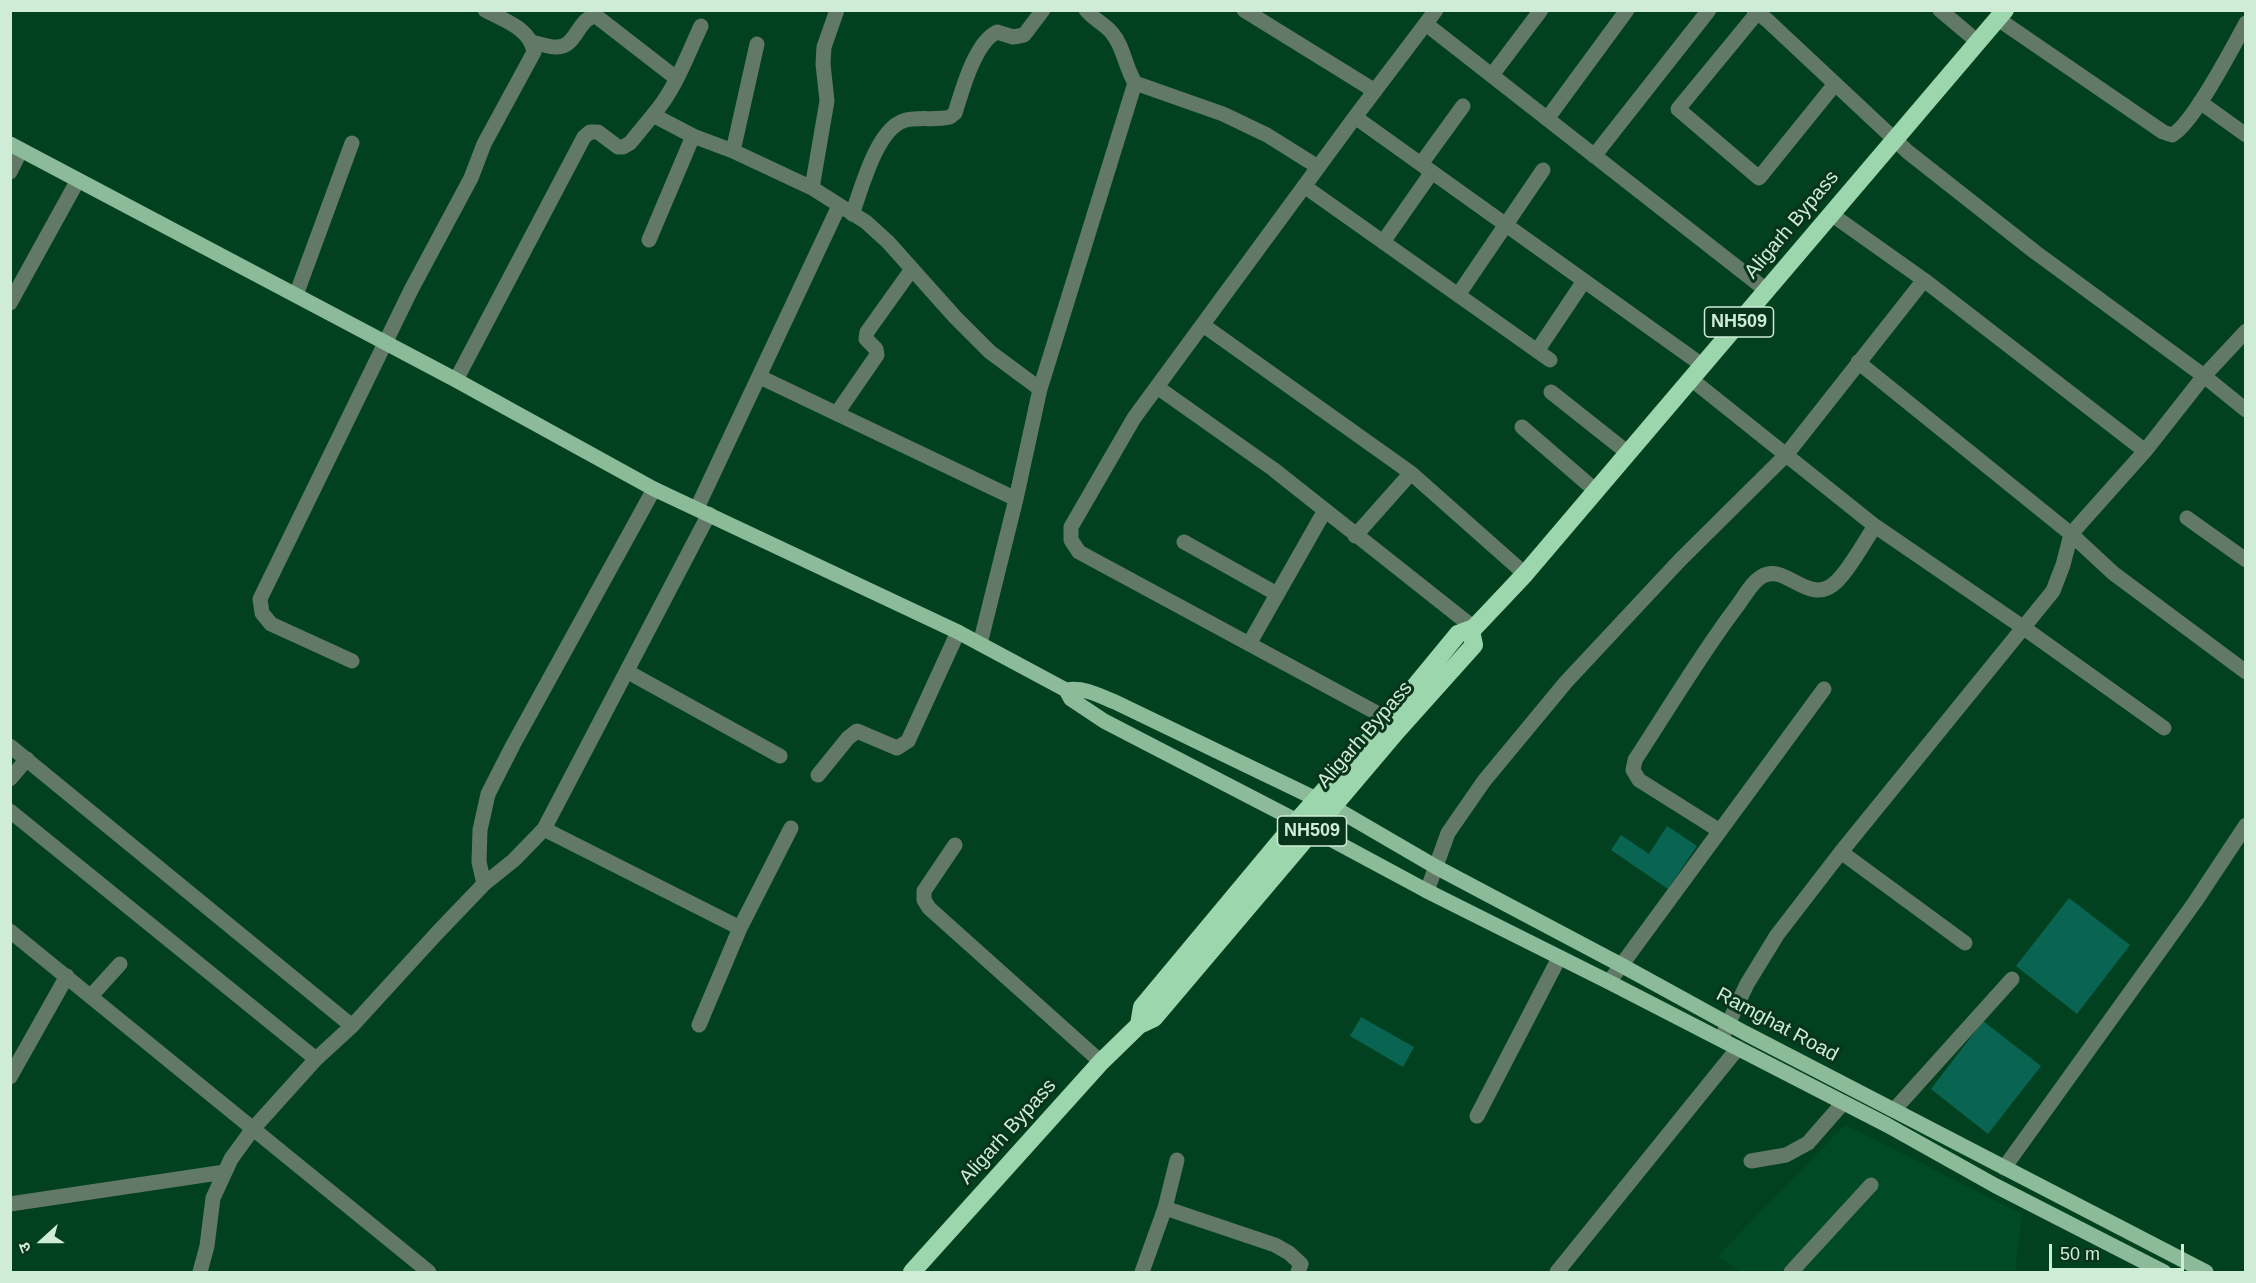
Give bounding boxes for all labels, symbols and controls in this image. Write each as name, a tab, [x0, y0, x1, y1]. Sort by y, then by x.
street label: Aligarh Bypass	[1740, 166, 1844, 284]
road number: NH509	[1704, 307, 1774, 337]
street label: Aligarh Bypass	[1312, 677, 1418, 793]
road number: NH509	[1278, 816, 1346, 846]
street label: Ramghat Road	[1712, 983, 1842, 1067]
street label: Aligarh Bypass	[954, 1074, 1062, 1190]
north arrow	[12, 1211, 72, 1271]
scale bar	[2052, 1232, 2187, 1270]
text: उ	[15, 1240, 34, 1255]
text: 50 m	[2060, 1244, 2100, 1264]

